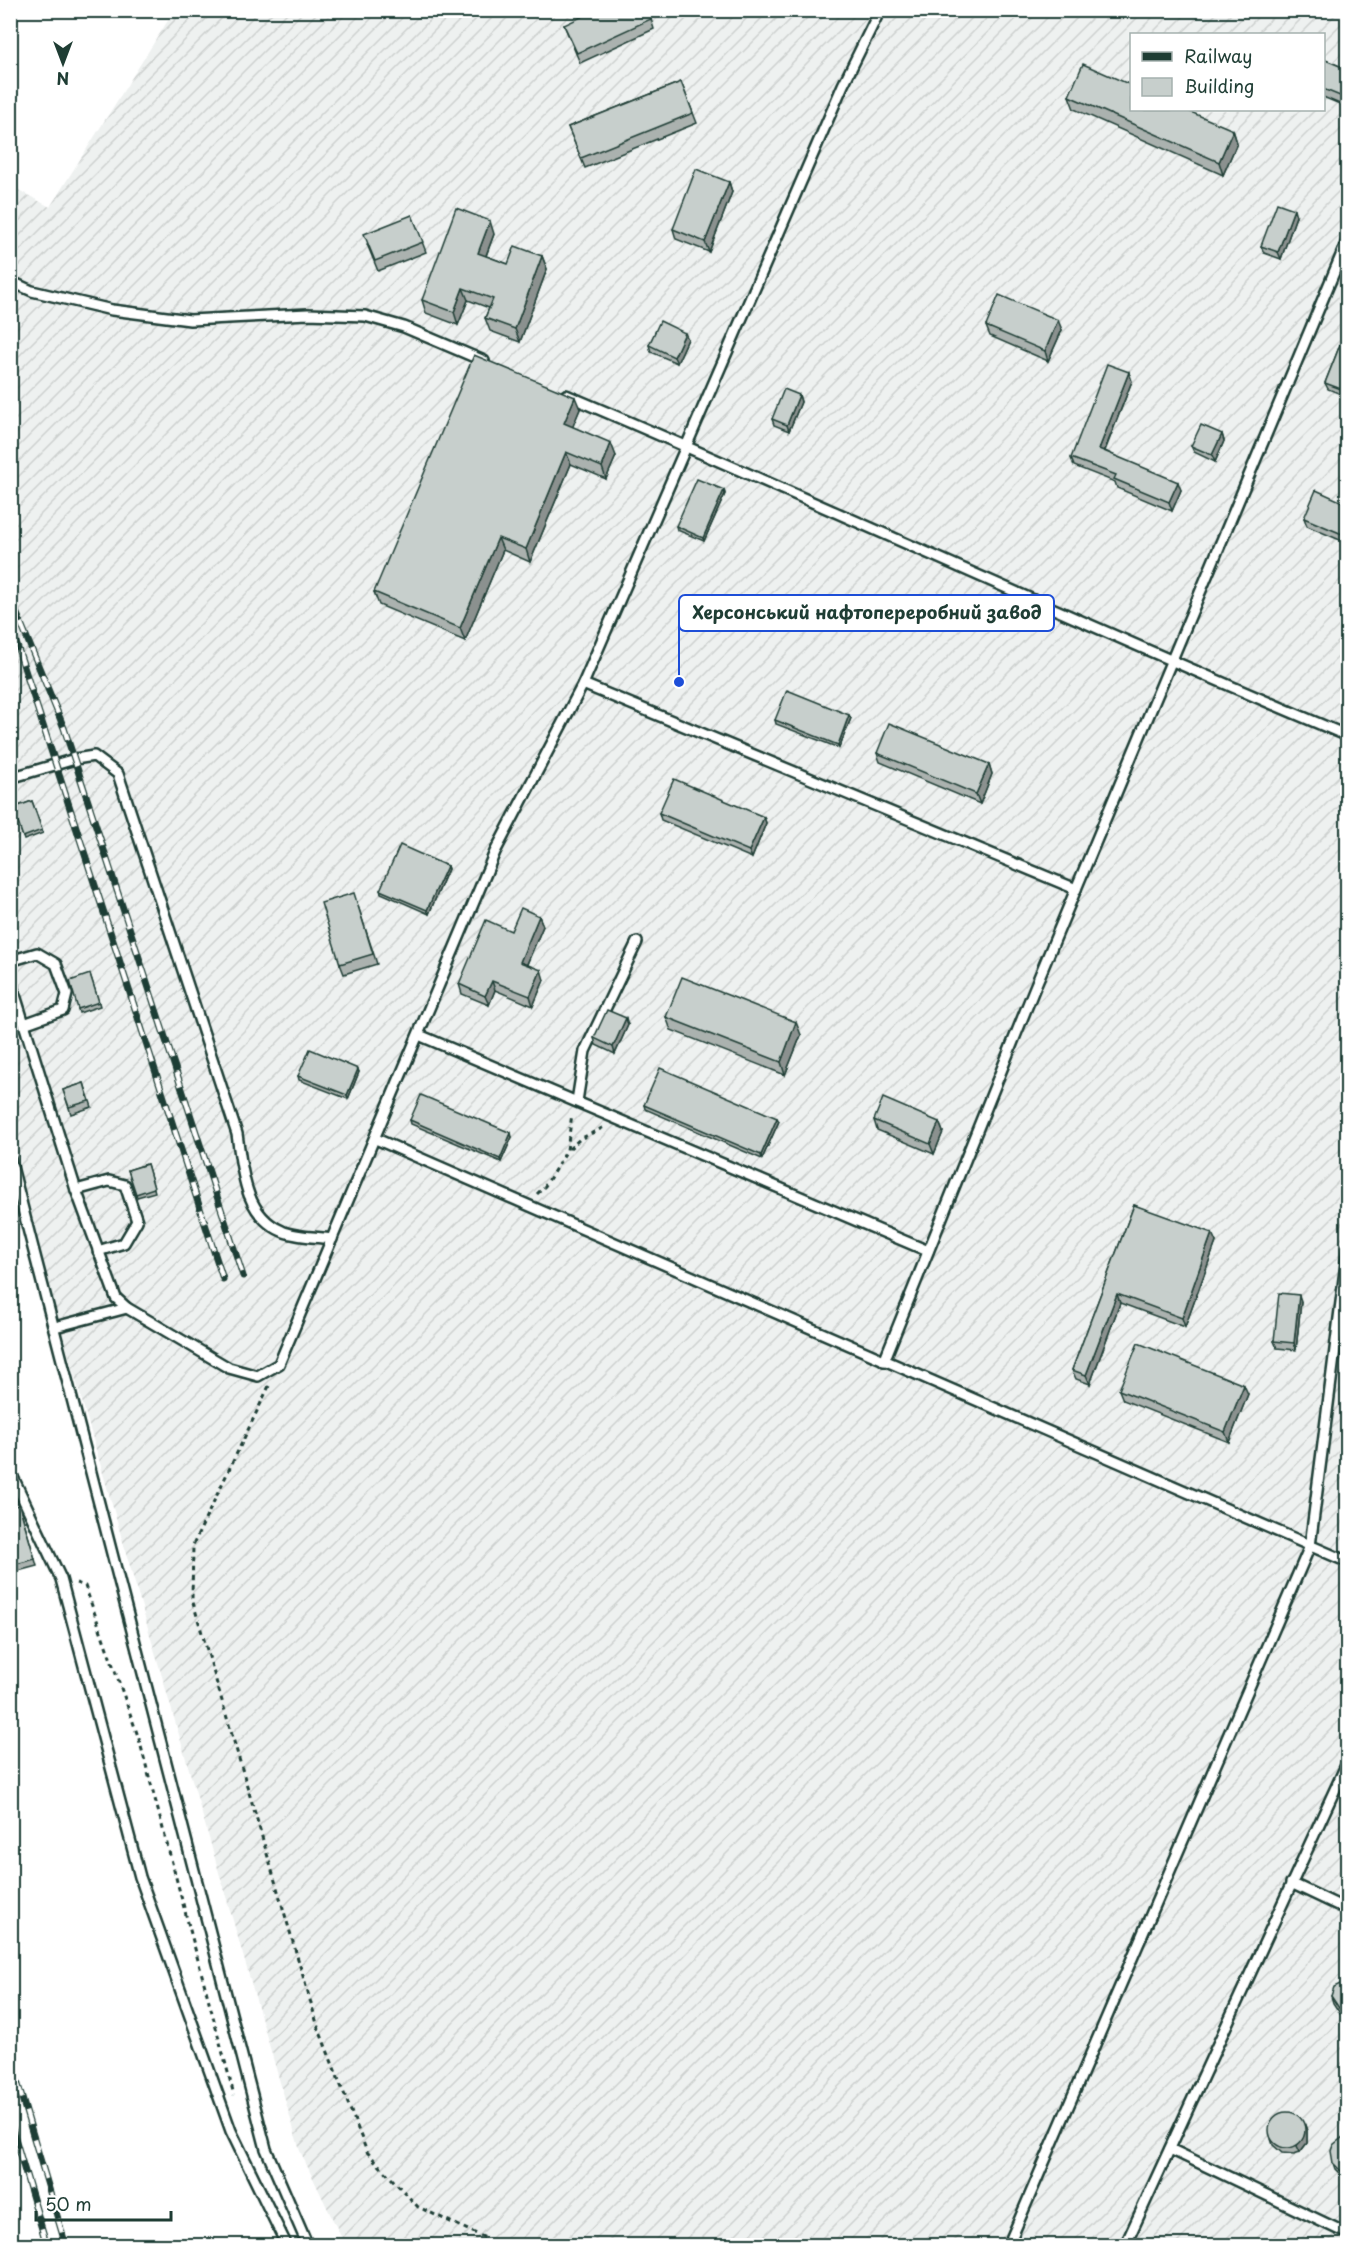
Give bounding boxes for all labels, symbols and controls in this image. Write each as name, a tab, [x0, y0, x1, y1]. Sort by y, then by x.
north arrow	[33, 33, 93, 93]
legend	[1130, 33, 1325, 111]
text: Railway	[1184, 42, 1252, 69]
text: N	[57, 67, 69, 91]
text: Building	[1184, 72, 1254, 99]
callout: Херсонський нафтопереробний завод	[679, 595, 1054, 631]
text: Херсонський нафтопереробний завод	[692, 598, 1042, 625]
scale bar	[36, 2184, 171, 2222]
text: 50 m	[45, 2190, 92, 2217]

